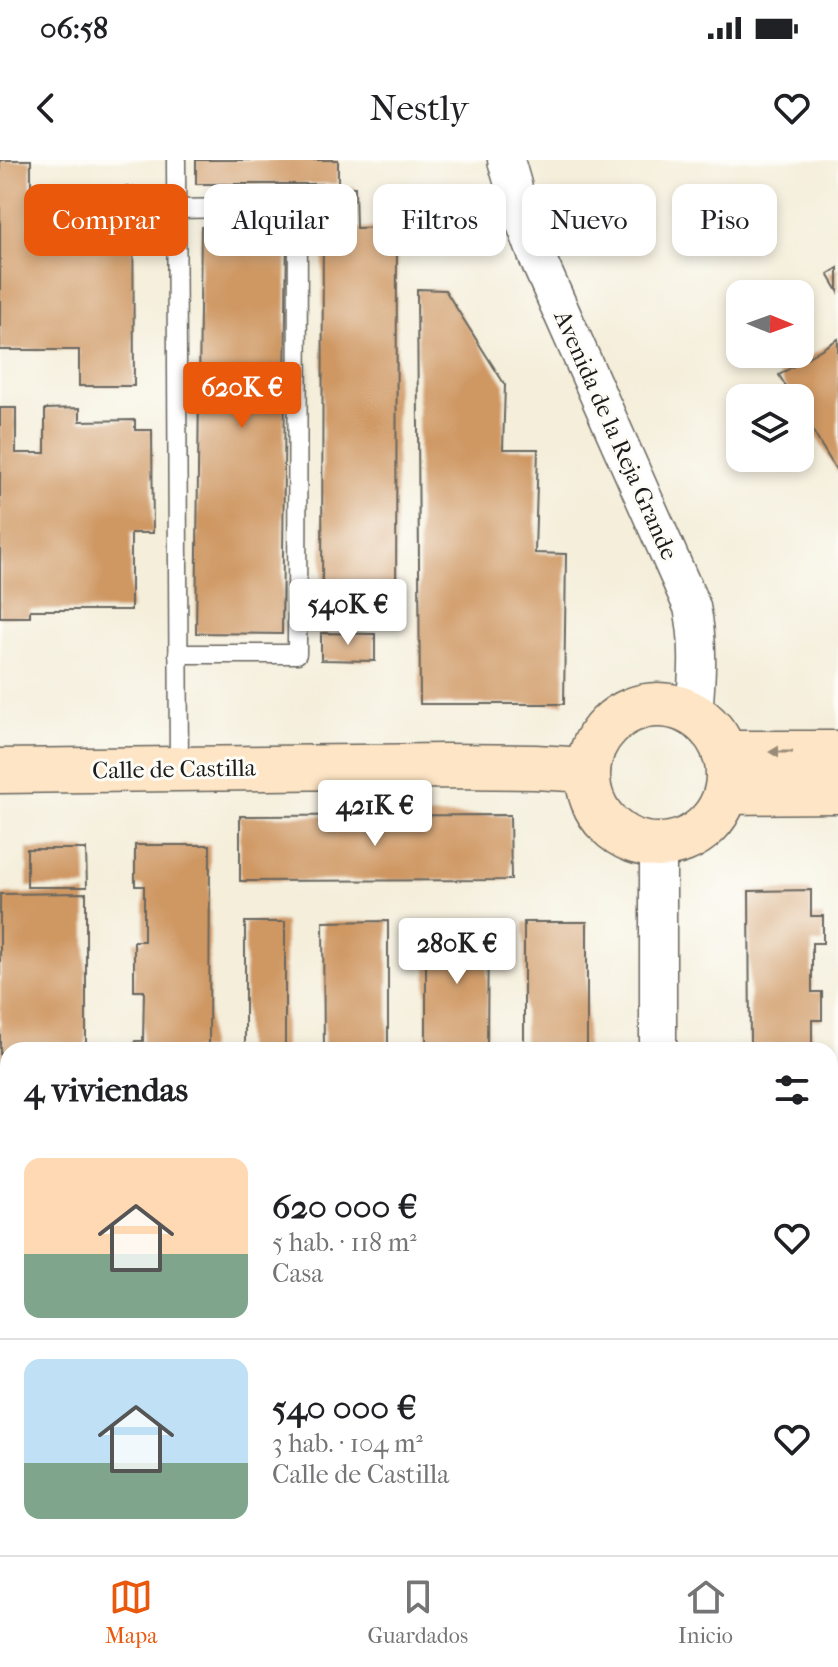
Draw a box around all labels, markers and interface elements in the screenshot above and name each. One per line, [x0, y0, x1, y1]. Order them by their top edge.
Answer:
text: 06:58 [40, 11, 108, 46]
icon: back [24, 86, 68, 130]
icon: heart [770, 86, 814, 130]
text: Nestly [370, 87, 469, 129]
chip: Comprar [24, 184, 188, 256]
chip: Alquilar [204, 184, 357, 256]
chip: Filtros [373, 184, 506, 256]
chip: Nuevo [522, 184, 656, 256]
chip: Piso [672, 184, 777, 256]
north arrow [726, 280, 814, 368]
map controls [726, 280, 814, 472]
street label: Avenida de la Reja Grande [548, 305, 684, 564]
pin: 620K € [177, 362, 307, 430]
text: 620K € [201, 372, 283, 403]
button: layers [726, 384, 814, 472]
pin: 540K € [283, 579, 413, 647]
text: 540K € [308, 589, 388, 620]
one-way arrow [768, 746, 793, 758]
street label: Calle de Castilla [92, 754, 257, 784]
pin: 421K € [310, 780, 440, 848]
text: 421K € [336, 790, 414, 821]
pin: 280K € [392, 918, 522, 986]
text: 280K € [417, 928, 497, 959]
icon: filters [770, 1068, 814, 1112]
text: 4 viviendas [24, 1070, 188, 1110]
text: 620 000 € [272, 1187, 418, 1227]
icon: home [88, 1190, 184, 1286]
icon: heart [770, 1216, 814, 1260]
text: 5 hab. · 118 m² [272, 1227, 417, 1258]
text: Casa [272, 1258, 323, 1289]
text: 540 000 € [272, 1388, 417, 1428]
icon: home [88, 1391, 184, 1487]
icon: heart [770, 1417, 814, 1461]
text: 3 hab. · 104 m² [272, 1428, 423, 1459]
text: Calle de Castilla [272, 1459, 449, 1490]
tab: Mapa [105, 1575, 157, 1649]
tab: Guardados [367, 1575, 468, 1649]
tab: Inicio [678, 1575, 733, 1649]

